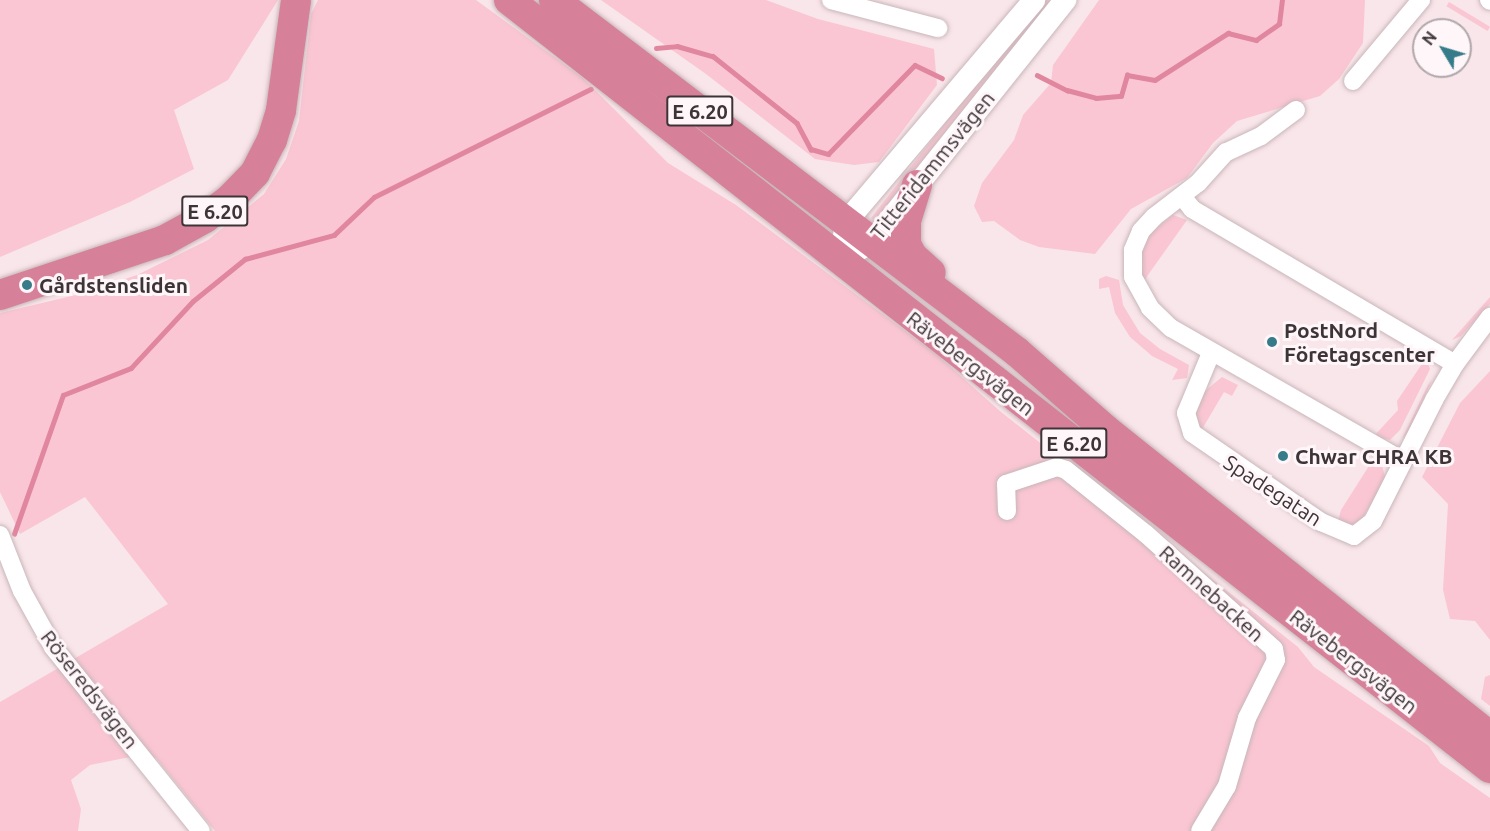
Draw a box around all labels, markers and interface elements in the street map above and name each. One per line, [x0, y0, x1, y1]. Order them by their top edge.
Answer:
north arrow [1412, 18, 1472, 78]
text: N [1419, 28, 1440, 48]
street label: Titteridammsvägen [864, 86, 1000, 244]
road number: E 6.20 [666, 94, 734, 128]
road number: E 6.20 [180, 194, 250, 228]
place label: Gårdstensliden [39, 272, 188, 298]
marker: Gårdstensliden [20, 278, 34, 292]
street label: Rävebergsvägen [902, 305, 1040, 421]
place label: PostNord Företagscenter [1284, 317, 1435, 367]
marker: PostNord Företagscenter [1265, 335, 1279, 349]
road number: E 6.20 [1040, 426, 1108, 460]
place label: Chwar CHRA KB [1295, 443, 1452, 469]
street label: Spadegatan [1219, 449, 1327, 531]
marker: Chwar CHRA KB [1276, 449, 1290, 463]
street label: Ramnebacken [1154, 539, 1270, 647]
street label: Rävebergsvägen [1285, 603, 1423, 719]
street label: Röseredsvägen [36, 625, 144, 753]

